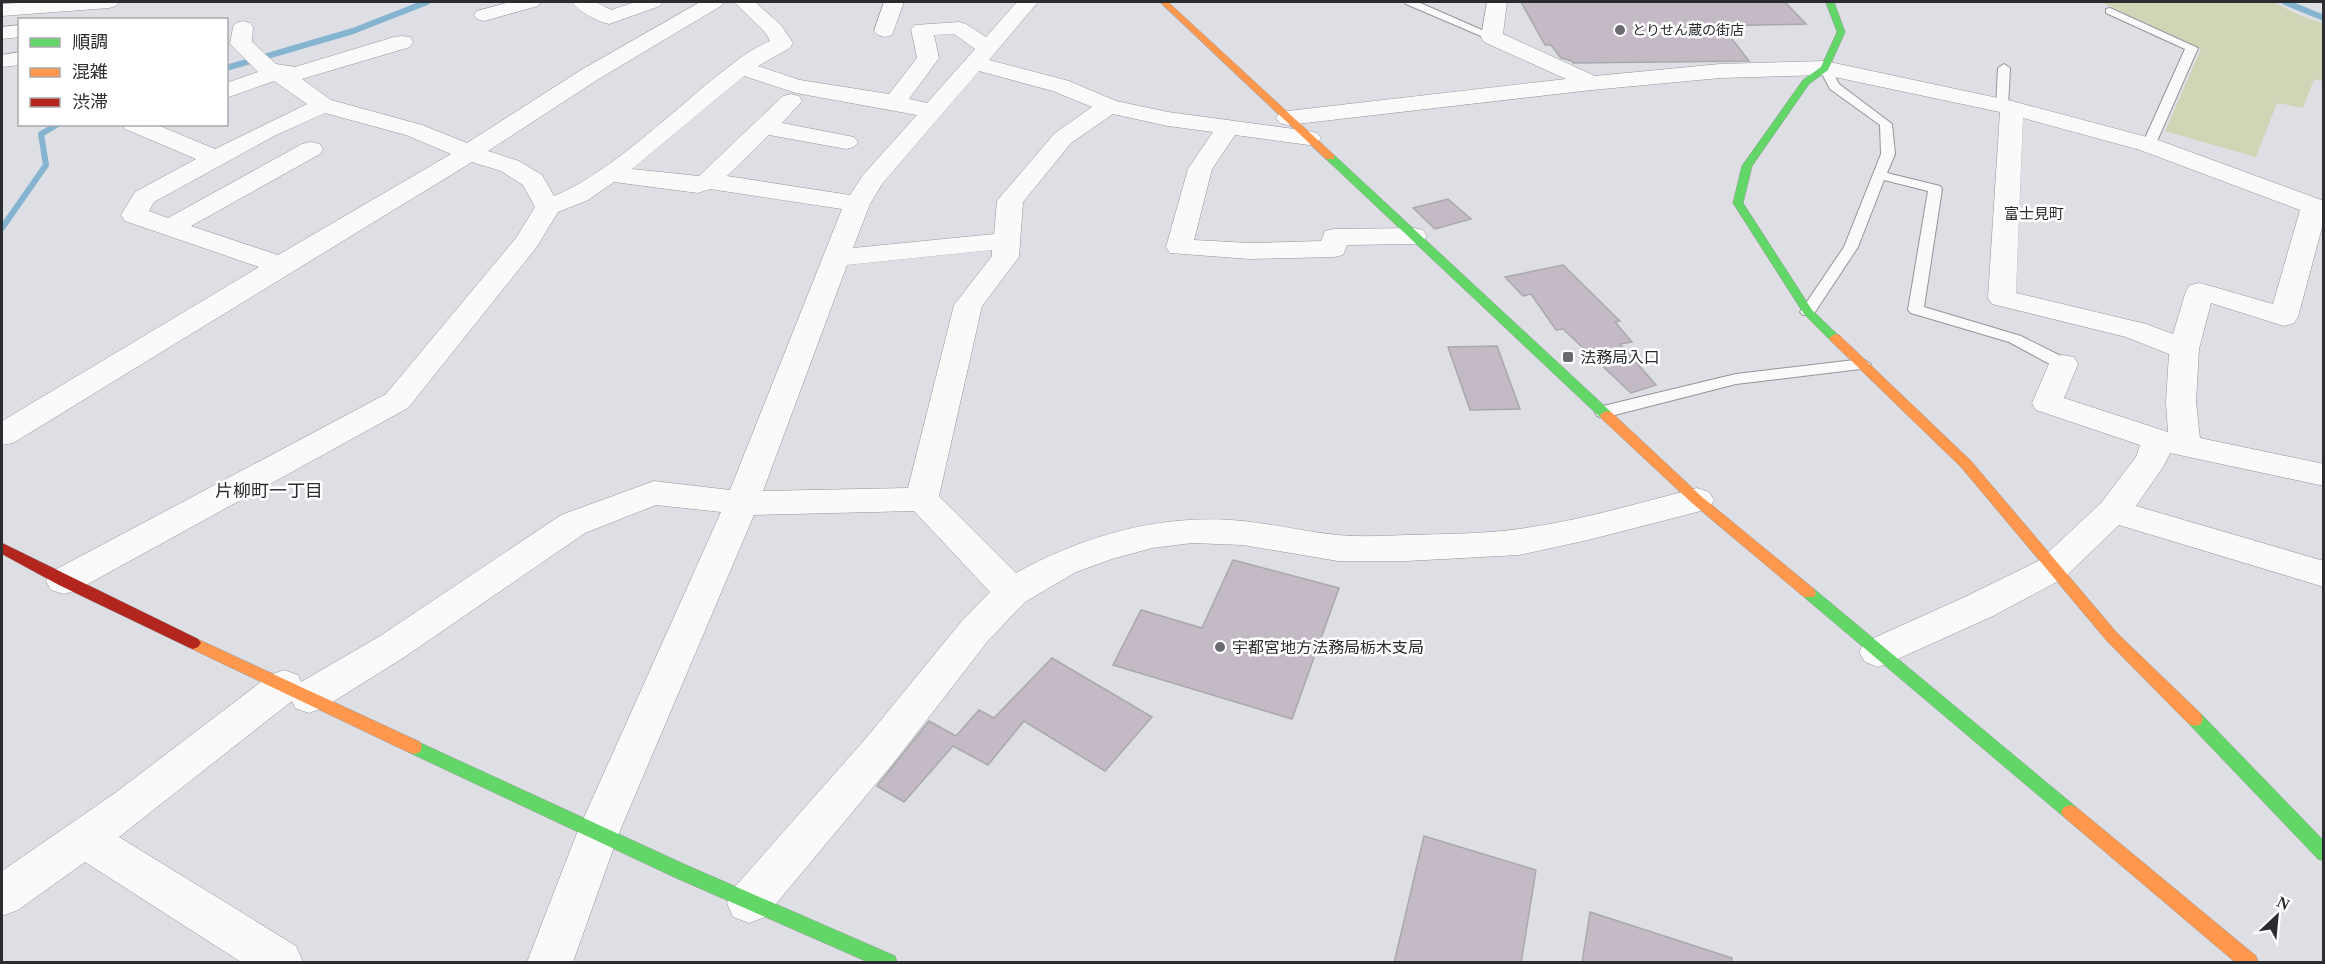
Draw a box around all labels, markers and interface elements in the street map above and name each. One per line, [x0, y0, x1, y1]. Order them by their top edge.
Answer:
legend [18, 18, 228, 126]
marker: とりせん蔵の街店 [1613, 23, 1627, 37]
place label: とりせん蔵の街店 [1632, 23, 1744, 38]
text: 順調 [72, 32, 108, 52]
text: 混雑 [72, 62, 108, 82]
text: 渋滞 [72, 92, 108, 112]
district label: 富士見町 [2004, 206, 2064, 222]
place label: 法務局入口 [1580, 349, 1660, 366]
marker: 法務局入口 [1561, 350, 1575, 364]
district label: 片柳町一丁目 [215, 481, 323, 501]
place label: 宇都宮地方法務局栃木支局 [1232, 639, 1424, 656]
marker: 宇都宮地方法務局栃木支局 [1213, 640, 1227, 654]
north arrow [2247, 886, 2307, 946]
text: N [2274, 893, 2293, 913]

